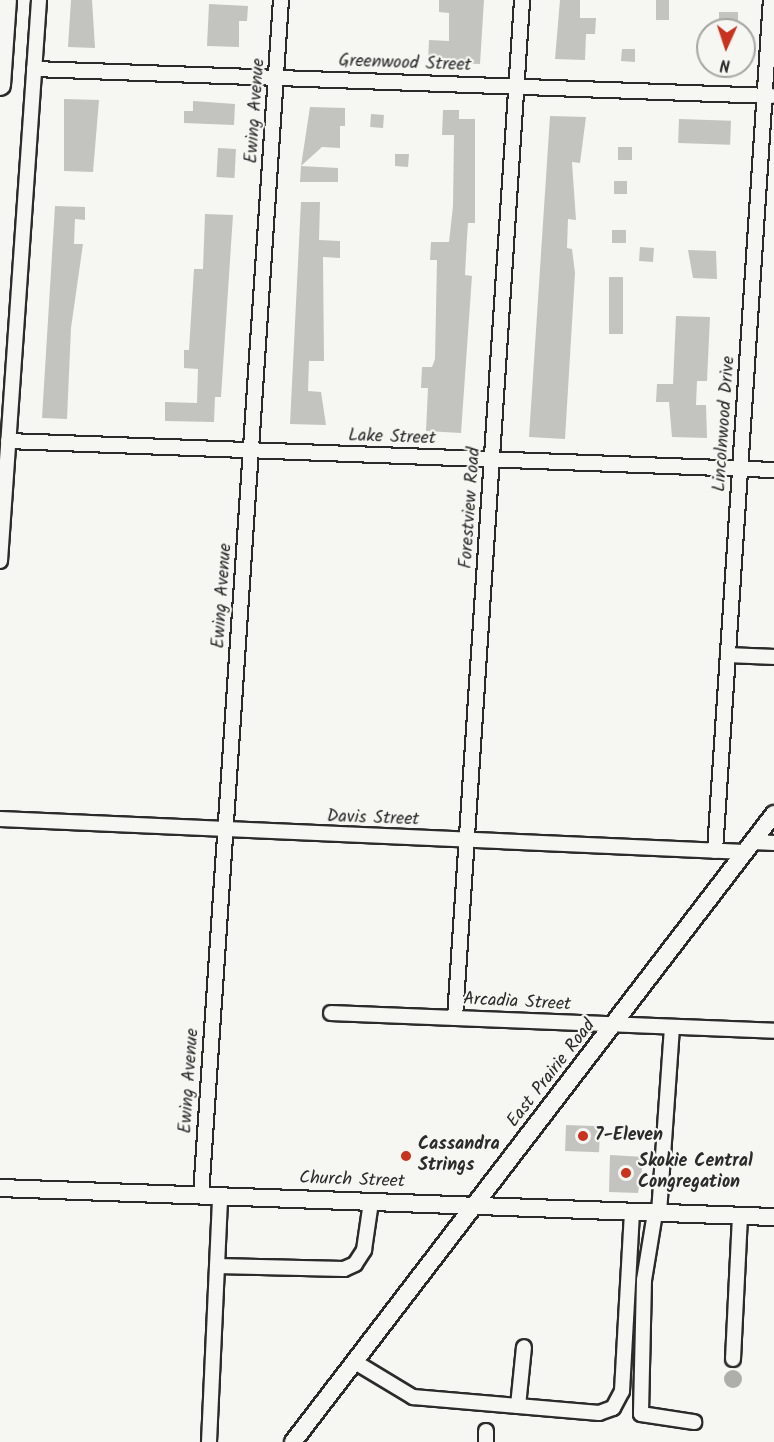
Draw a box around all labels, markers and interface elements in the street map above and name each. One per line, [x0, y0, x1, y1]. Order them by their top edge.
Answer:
north arrow [696, 18, 756, 78]
street label: Greenwood Street [338, 51, 472, 77]
text: N [719, 52, 731, 77]
street label: Ewing Avenue [242, 58, 270, 164]
street label: Lincolnwood Drive [709, 355, 741, 493]
street label: Lake Street [348, 426, 436, 450]
street label: Forestview Road [456, 447, 486, 569]
street label: Ewing Avenue [209, 543, 237, 649]
street label: Davis Street [326, 807, 420, 831]
street label: Arcadia Street [463, 989, 571, 1017]
street label: East Prairie Road [503, 1016, 601, 1132]
street label: Ewing Avenue [176, 1028, 204, 1134]
place label: 7-Eleven [595, 1125, 663, 1147]
marker: 7-Eleven [576, 1129, 590, 1143]
place label: Cassandra Strings [418, 1135, 500, 1178]
marker: Cassandra Strings [399, 1149, 413, 1163]
place label: Skokie Central Congregation [638, 1152, 753, 1194]
marker: Skokie Central Congregation [619, 1166, 633, 1180]
street label: Church Street [299, 1168, 405, 1194]

